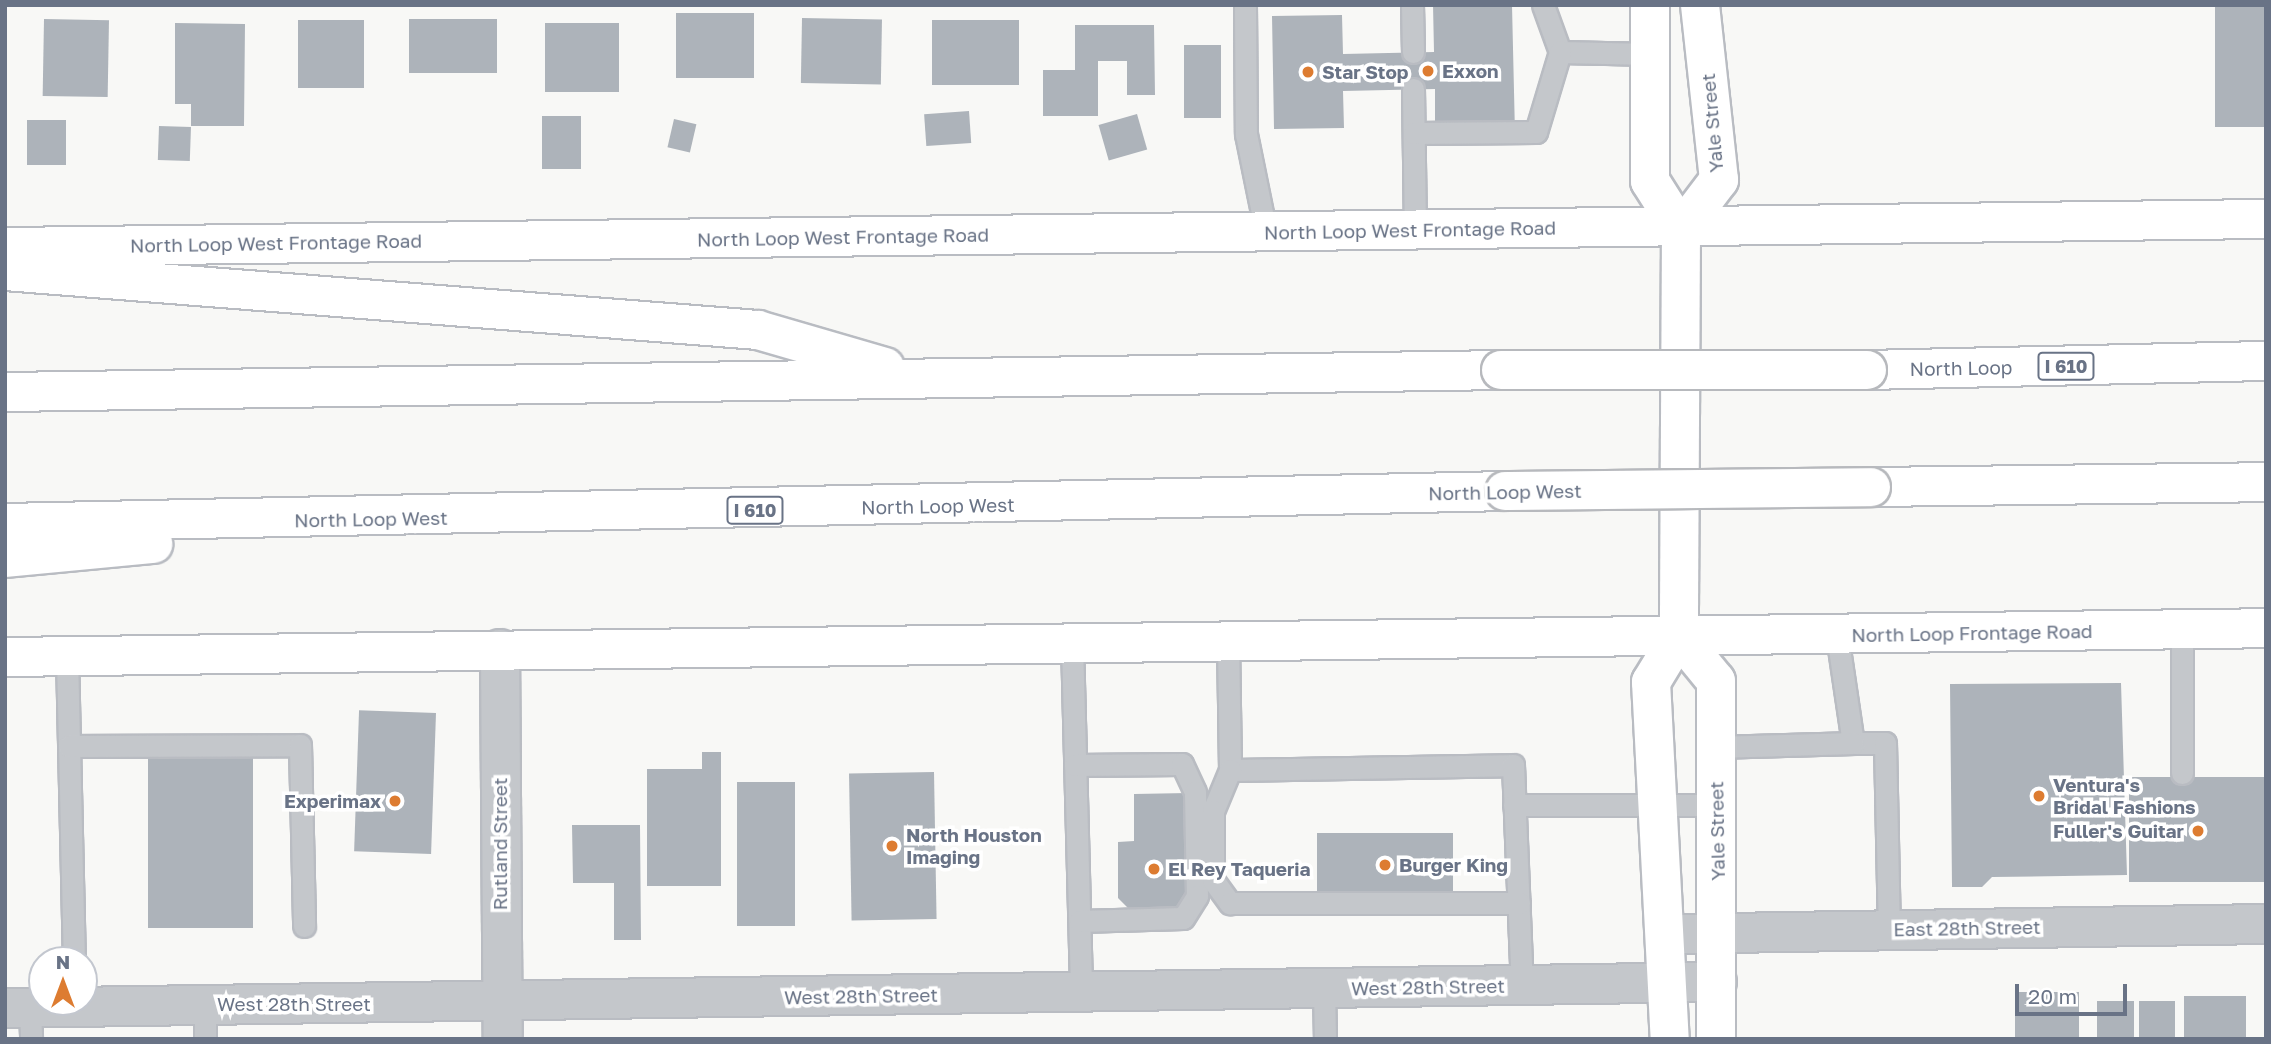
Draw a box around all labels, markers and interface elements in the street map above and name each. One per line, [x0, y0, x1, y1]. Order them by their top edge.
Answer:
place label: Exxon [1442, 60, 1499, 82]
place label: Star Stop [1322, 61, 1409, 83]
marker: Exxon [1420, 63, 1436, 79]
marker: Star Stop [1300, 64, 1316, 80]
street label: Yale Street [1696, 73, 1728, 173]
street label: North Loop West Frontage Road [1264, 216, 1556, 244]
street label: North Loop West Frontage Road [697, 223, 989, 251]
street label: North Loop West Frontage Road [130, 229, 422, 257]
road number: I 610 [2036, 352, 2096, 380]
street label: North Loop [1909, 356, 2013, 380]
street label: North Loop West [1428, 479, 1582, 505]
street label: North Loop West [861, 493, 1015, 519]
road number: I 610 [725, 496, 785, 524]
street label: North Loop West [294, 506, 448, 532]
street label: North Loop Frontage Road [1851, 619, 2093, 647]
place label: Ventura's Bridal Fashions [2053, 774, 2196, 818]
street label: Rutland Street [489, 778, 511, 910]
street label: Yale Street [1705, 781, 1729, 881]
marker: Ventura's Bridal Fashions [2031, 788, 2047, 804]
place label: Experimax [284, 790, 381, 812]
marker: Experimax [387, 793, 403, 809]
place label: Fuller's Guitar [2053, 820, 2184, 842]
marker: Fuller's Guitar [2190, 823, 2206, 839]
place label: North Houston Imaging [906, 824, 1042, 868]
marker: North Houston Imaging [884, 838, 900, 854]
place label: Burger King [1399, 854, 1508, 876]
marker: Burger King [1377, 857, 1393, 873]
place label: El Rey Taqueria [1168, 858, 1311, 880]
marker: El Rey Taqueria [1146, 861, 1162, 877]
street label: East 28th Street [1893, 915, 2041, 941]
north arrow [28, 946, 98, 1016]
text: N [56, 950, 70, 973]
scale bar [2019, 970, 2131, 1014]
street label: West 28th Street [1351, 974, 1505, 1000]
street label: West 28th Street [784, 983, 938, 1009]
text: 20 m [2028, 983, 2077, 1009]
street label: West 28th Street [217, 993, 371, 1015]

